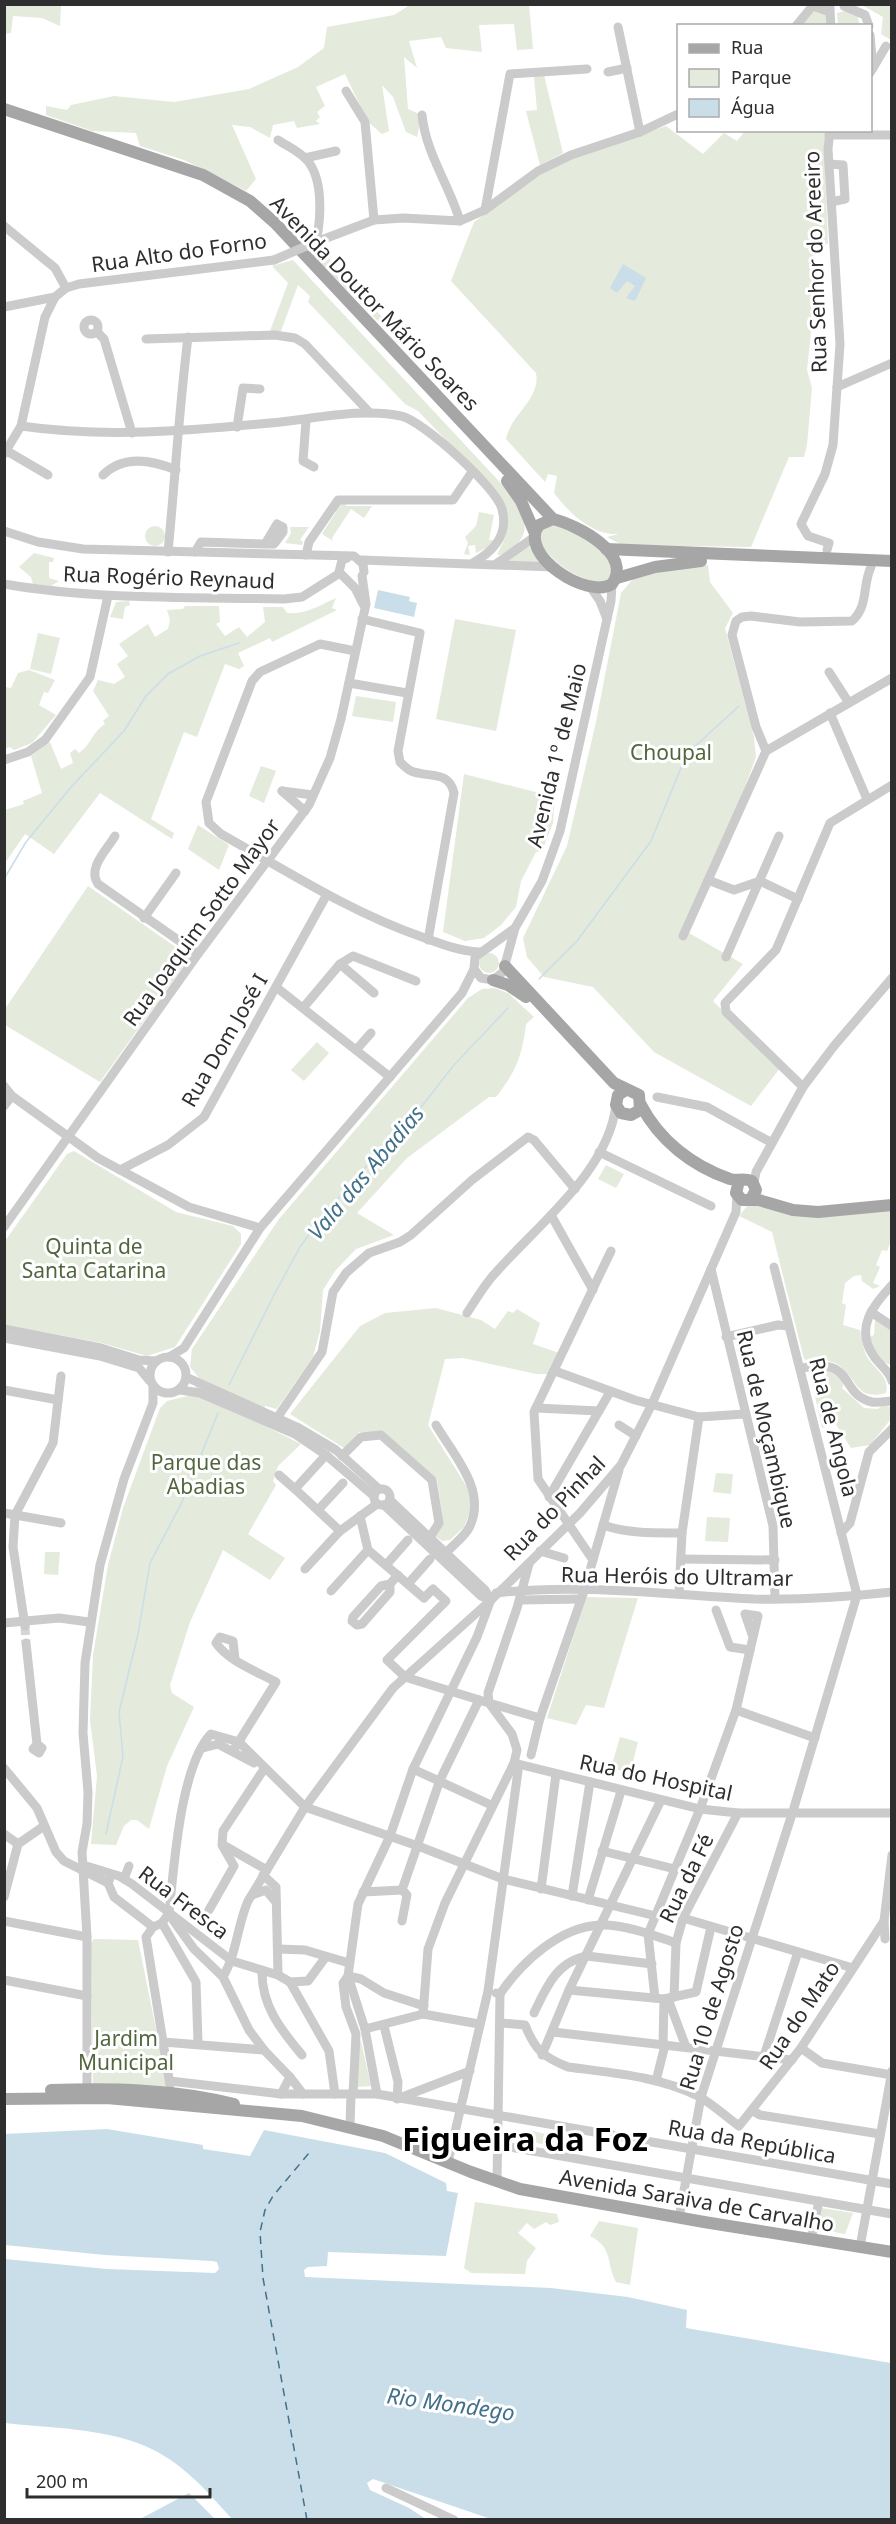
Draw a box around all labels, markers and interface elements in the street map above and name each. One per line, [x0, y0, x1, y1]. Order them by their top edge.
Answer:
legend [677, 24, 872, 132]
text: Rua [731, 35, 763, 59]
text: Parque [731, 65, 791, 89]
text: Água [731, 95, 775, 119]
street label: Rua Senhor do Areeiro [797, 150, 833, 374]
street label: Avenida Doutor Mário Soares [264, 189, 486, 417]
street label: Rua Alto do Forno [89, 226, 269, 278]
street label: Rua Rogério Reynaud [63, 559, 275, 595]
street label: Avenida 1º de Maio [520, 660, 592, 850]
park label: Choupal [630, 738, 712, 766]
street label: Rua Joaquim Sotto Mayor [116, 812, 286, 1032]
street label: Rua Dom José I [175, 968, 273, 1112]
water label: Vala das Abadias [300, 1098, 430, 1245]
park label: Quinta de Santa Catarina [22, 1232, 166, 1284]
street label: Rua de Moçambique [731, 1327, 803, 1531]
street label: Rua de Angola [803, 1354, 865, 1500]
park label: Parque das Abadias [151, 1448, 261, 1500]
street label: Rua do Pinhal [497, 1449, 611, 1567]
street label: Rua Heróis do Ultramar [561, 1560, 794, 1592]
street label: Rua do Hospital [577, 1747, 735, 1807]
street label: Rua da Fé [652, 1829, 720, 1927]
street label: Rua Fresca [133, 1859, 235, 1945]
street label: Rua 10 de Agosto [672, 1920, 750, 2094]
street label: Rua do Mato [752, 1955, 846, 2075]
park label: Jardim Municipal [78, 2024, 174, 2076]
street label: Rua da República [666, 2112, 838, 2170]
district label: Figueira da Foz [402, 2116, 648, 2161]
street label: Avenida Saraiva de Carvalho [557, 2162, 837, 2238]
water label: Rio Mondego [385, 2379, 517, 2427]
scale bar [27, 2461, 210, 2499]
text: 200 m [36, 2469, 88, 2493]

